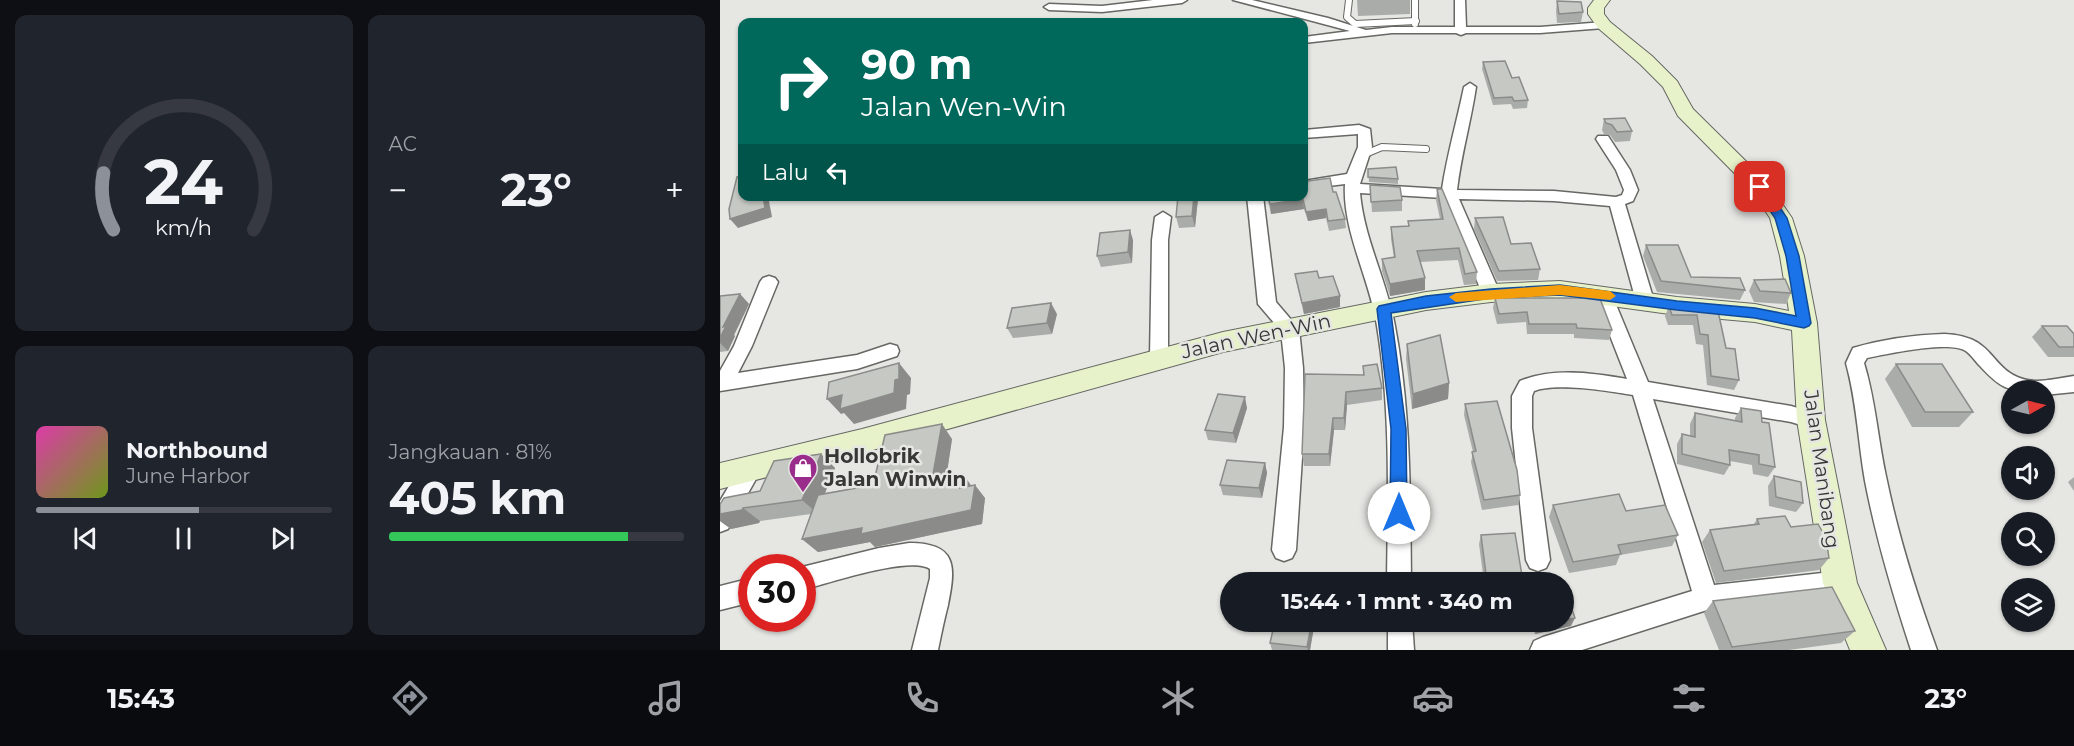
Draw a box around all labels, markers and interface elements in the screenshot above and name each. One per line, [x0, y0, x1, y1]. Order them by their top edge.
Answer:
text: 90 m [861, 38, 972, 90]
icon: right [762, 42, 840, 120]
text: Jalan Wen-Win [861, 90, 1067, 123]
text: AC [389, 132, 417, 156]
text: 24 [144, 144, 223, 220]
icon: left [821, 156, 854, 189]
text: Lalu [762, 159, 809, 186]
pin [1734, 161, 1785, 212]
text: 23° [501, 162, 572, 217]
text: − [389, 170, 407, 210]
text: + [665, 170, 684, 210]
icon: arrive [1743, 170, 1776, 203]
text: km/h [155, 214, 212, 240]
street label: Jalan Wen-Win [1178, 308, 1333, 364]
north arrow [2001, 380, 2055, 434]
map controls [2001, 380, 2055, 632]
street label: Jalan Manibang [1799, 387, 1845, 550]
text: Northbound [126, 437, 268, 464]
text: Jangkauan · 81% [389, 440, 552, 464]
place label: Hollobrik Jalan Winwin [823, 444, 966, 491]
button: sound [2001, 446, 2055, 500]
shop icon: Hollobrik Jalan Winwin [787, 452, 819, 494]
text: June Harbor [126, 464, 250, 488]
text: 405 km [389, 470, 566, 525]
position arrow [1367, 481, 1431, 545]
button: search [2001, 512, 2055, 566]
icon: previous [69, 522, 102, 555]
icon: pause [167, 522, 200, 555]
icon: next [266, 522, 299, 555]
speed limit sign: 30 [738, 554, 816, 632]
button: layers [2001, 578, 2055, 632]
text: 15:44 · 1 mnt · 340 m [1281, 588, 1513, 615]
icon: directions [389, 677, 431, 719]
icon: music [645, 677, 687, 719]
icon: phone [901, 677, 943, 719]
icon: climate [1157, 677, 1199, 719]
icon: car [1412, 677, 1454, 719]
icon: filters [1668, 677, 1710, 719]
text: 15:43 [107, 682, 175, 715]
text: 23° [1924, 682, 1967, 715]

